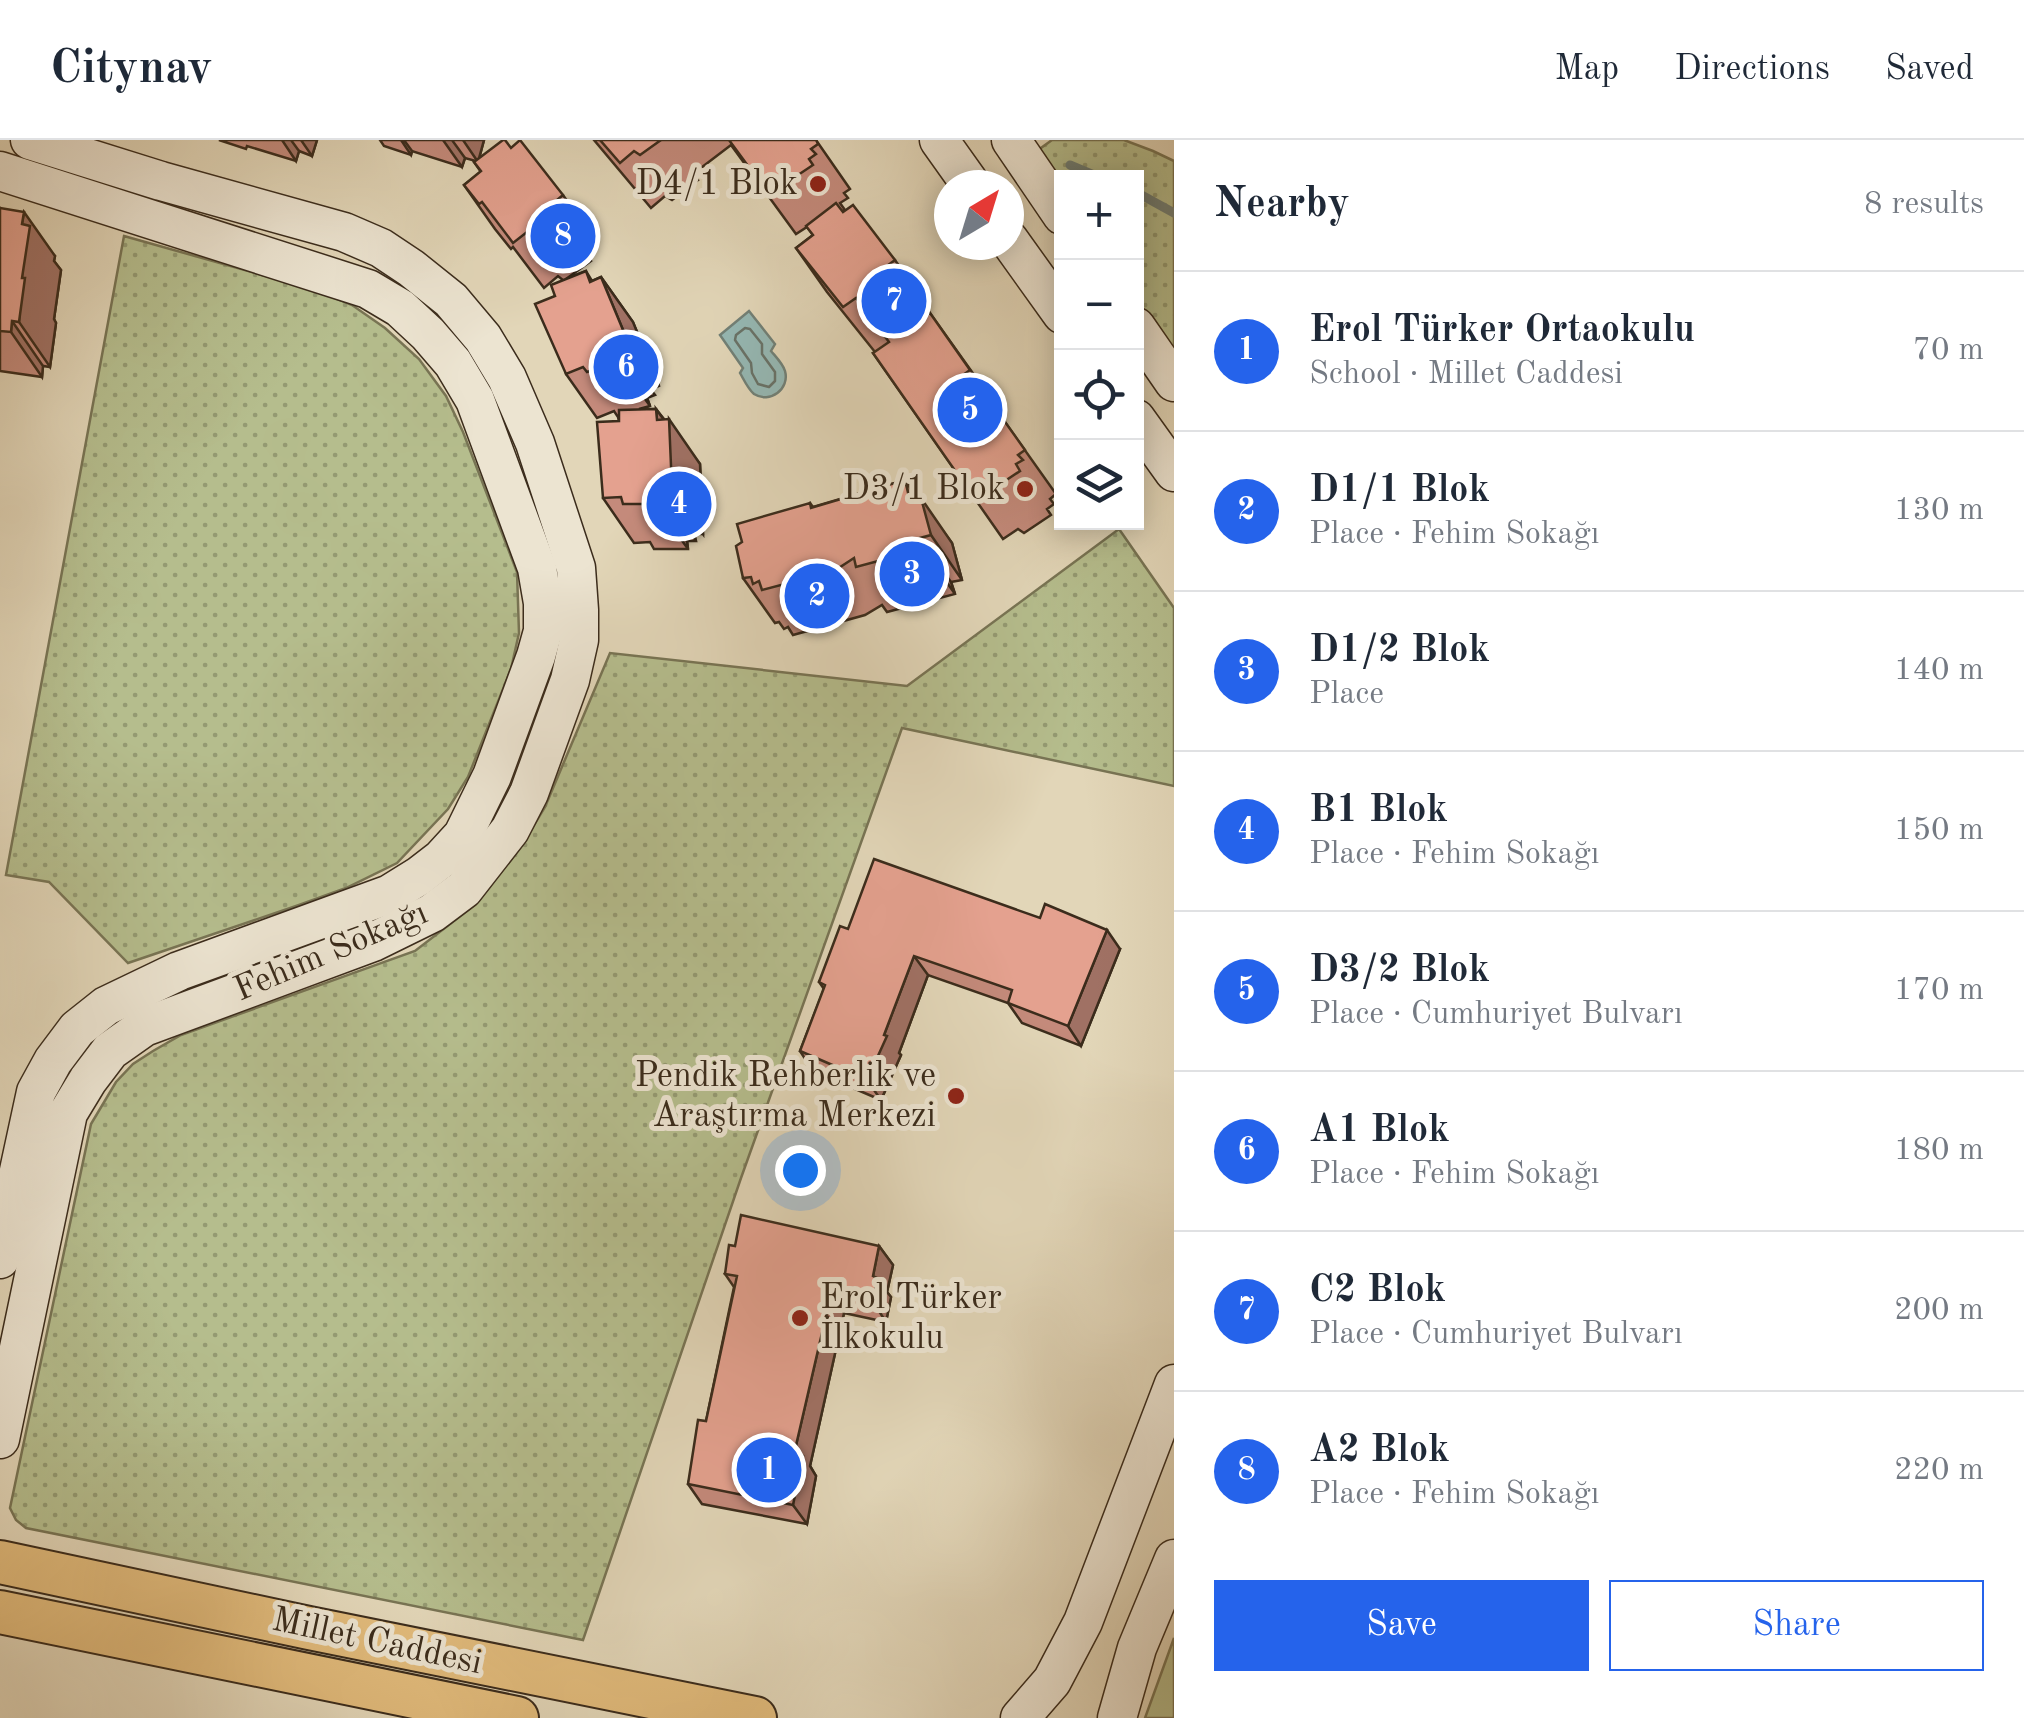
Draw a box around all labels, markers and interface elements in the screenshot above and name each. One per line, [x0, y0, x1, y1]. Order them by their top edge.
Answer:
text: Citynav [50, 45, 213, 93]
text: Map [1554, 52, 1619, 87]
text: Directions [1674, 52, 1830, 87]
text: Saved [1885, 52, 1974, 87]
place label: D4/1 Blok [635, 167, 798, 202]
north arrow [934, 170, 1024, 260]
map controls [1054, 170, 1144, 530]
button: + [1054, 170, 1144, 260]
marker: D4/1 Blok [807, 173, 829, 195]
text: Nearby [1214, 184, 1350, 226]
text: 8 results [1864, 189, 1984, 221]
pin: 8 [530, 198, 596, 274]
button: − [1054, 260, 1144, 350]
pin: 7 [862, 264, 926, 338]
text: Erol Türker Ortaokulu [1309, 312, 1695, 350]
pin: 6 [594, 330, 658, 404]
text: 1 [1237, 335, 1256, 367]
text: 70 m [1913, 335, 1984, 367]
button: locate [1054, 350, 1144, 440]
text: School · Millet Caddesi [1309, 359, 1623, 391]
pin: 5 [938, 372, 1002, 448]
button: layers [1054, 440, 1144, 530]
pin: 4 [646, 466, 712, 542]
place label: D3/1 Blok [842, 472, 1005, 507]
text: D1/1 Blok [1309, 472, 1490, 510]
marker: D3/1 Blok [1014, 478, 1036, 500]
text: 2 [1237, 495, 1256, 527]
text: 130 m [1894, 495, 1984, 527]
text: Place · Fehim Sokağı [1309, 519, 1599, 551]
pin: 3 [880, 536, 944, 612]
pin: 2 [784, 558, 850, 634]
text: D1/2 Blok [1309, 632, 1490, 670]
text: 3 [1237, 655, 1256, 687]
text: 140 m [1894, 655, 1984, 687]
text: Place [1309, 679, 1384, 711]
text: B1 Blok [1309, 792, 1448, 830]
text: 4 [1237, 815, 1256, 847]
text: 150 m [1894, 815, 1984, 847]
text: Place · Fehim Sokağı [1309, 839, 1599, 871]
street label: Fehim Sokağı [229, 896, 433, 1008]
text: D3/2 Blok [1309, 952, 1490, 990]
text: 5 [1237, 975, 1256, 1007]
text: 170 m [1894, 975, 1984, 1007]
text: Place · Cumhuriyet Bulvarı [1309, 999, 1683, 1031]
place label: Pendik Rehberlik ve Araştırma Merkezi [635, 1059, 936, 1134]
marker: Pendik Rehberlik ve Araştırma Merkezi [945, 1085, 967, 1107]
text: A1 Blok [1309, 1112, 1449, 1150]
text: 6 [1237, 1135, 1256, 1167]
text: 180 m [1894, 1135, 1984, 1167]
your location [775, 1145, 826, 1196]
text: Place · Fehim Sokağı [1309, 1159, 1599, 1191]
text: C2 Blok [1309, 1272, 1446, 1310]
place label: Erol Türker İlkokulu [820, 1281, 1002, 1356]
text: 7 [1237, 1295, 1256, 1327]
text: 200 m [1894, 1295, 1984, 1327]
marker: Erol Türker İlkokulu [789, 1307, 811, 1329]
text: Place · Cumhuriyet Bulvarı [1309, 1319, 1683, 1351]
pin: 1 [736, 1432, 802, 1508]
text: A2 Blok [1309, 1432, 1449, 1470]
text: 8 [1237, 1455, 1256, 1487]
text: 220 m [1894, 1455, 1984, 1487]
text: Place · Fehim Sokağı [1309, 1479, 1599, 1511]
button: Save [1214, 1580, 1589, 1671]
button: Share [1609, 1580, 1984, 1671]
street label: Millet Caddesi [269, 1603, 485, 1681]

